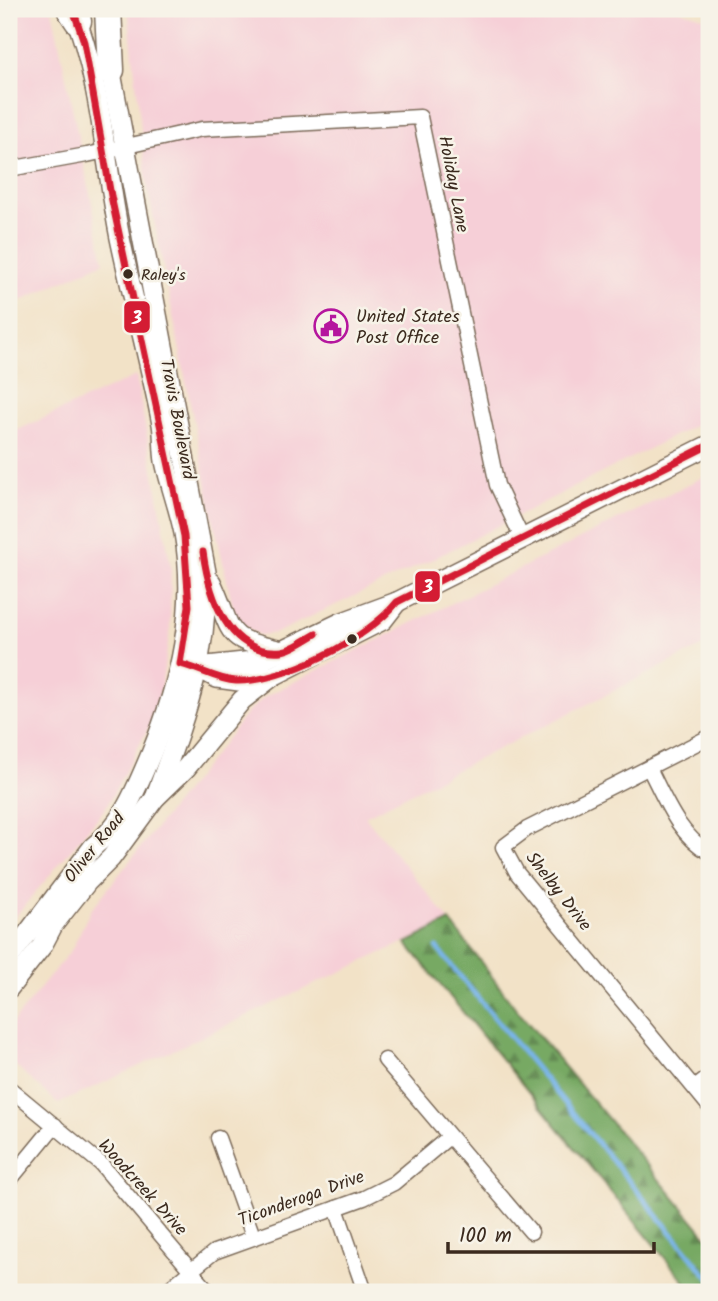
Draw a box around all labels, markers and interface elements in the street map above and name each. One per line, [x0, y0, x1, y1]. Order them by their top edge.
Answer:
street label: Holiday Lane [429, 133, 476, 235]
place label: Raley's [141, 263, 186, 288]
marker: Raley's [121, 267, 135, 281]
line badge: 3 [123, 300, 151, 334]
place label: United States Post Office [356, 303, 460, 353]
text: 3 [131, 304, 142, 334]
public building icon: United States Post Office [312, 307, 350, 345]
street label: Travis Boulevard [151, 356, 203, 483]
line badge: 3 [414, 570, 441, 603]
text: 3 [422, 573, 433, 603]
unlabelled marker [345, 632, 359, 646]
street label: Oliver Road [57, 805, 134, 890]
street label: Shelby Drive [517, 846, 598, 938]
street label: Woodcreek Drive [90, 1133, 194, 1243]
street label: Ticonderoga Drive [234, 1163, 369, 1236]
scale bar [448, 1210, 655, 1254]
text: 100 m [459, 1220, 512, 1253]

